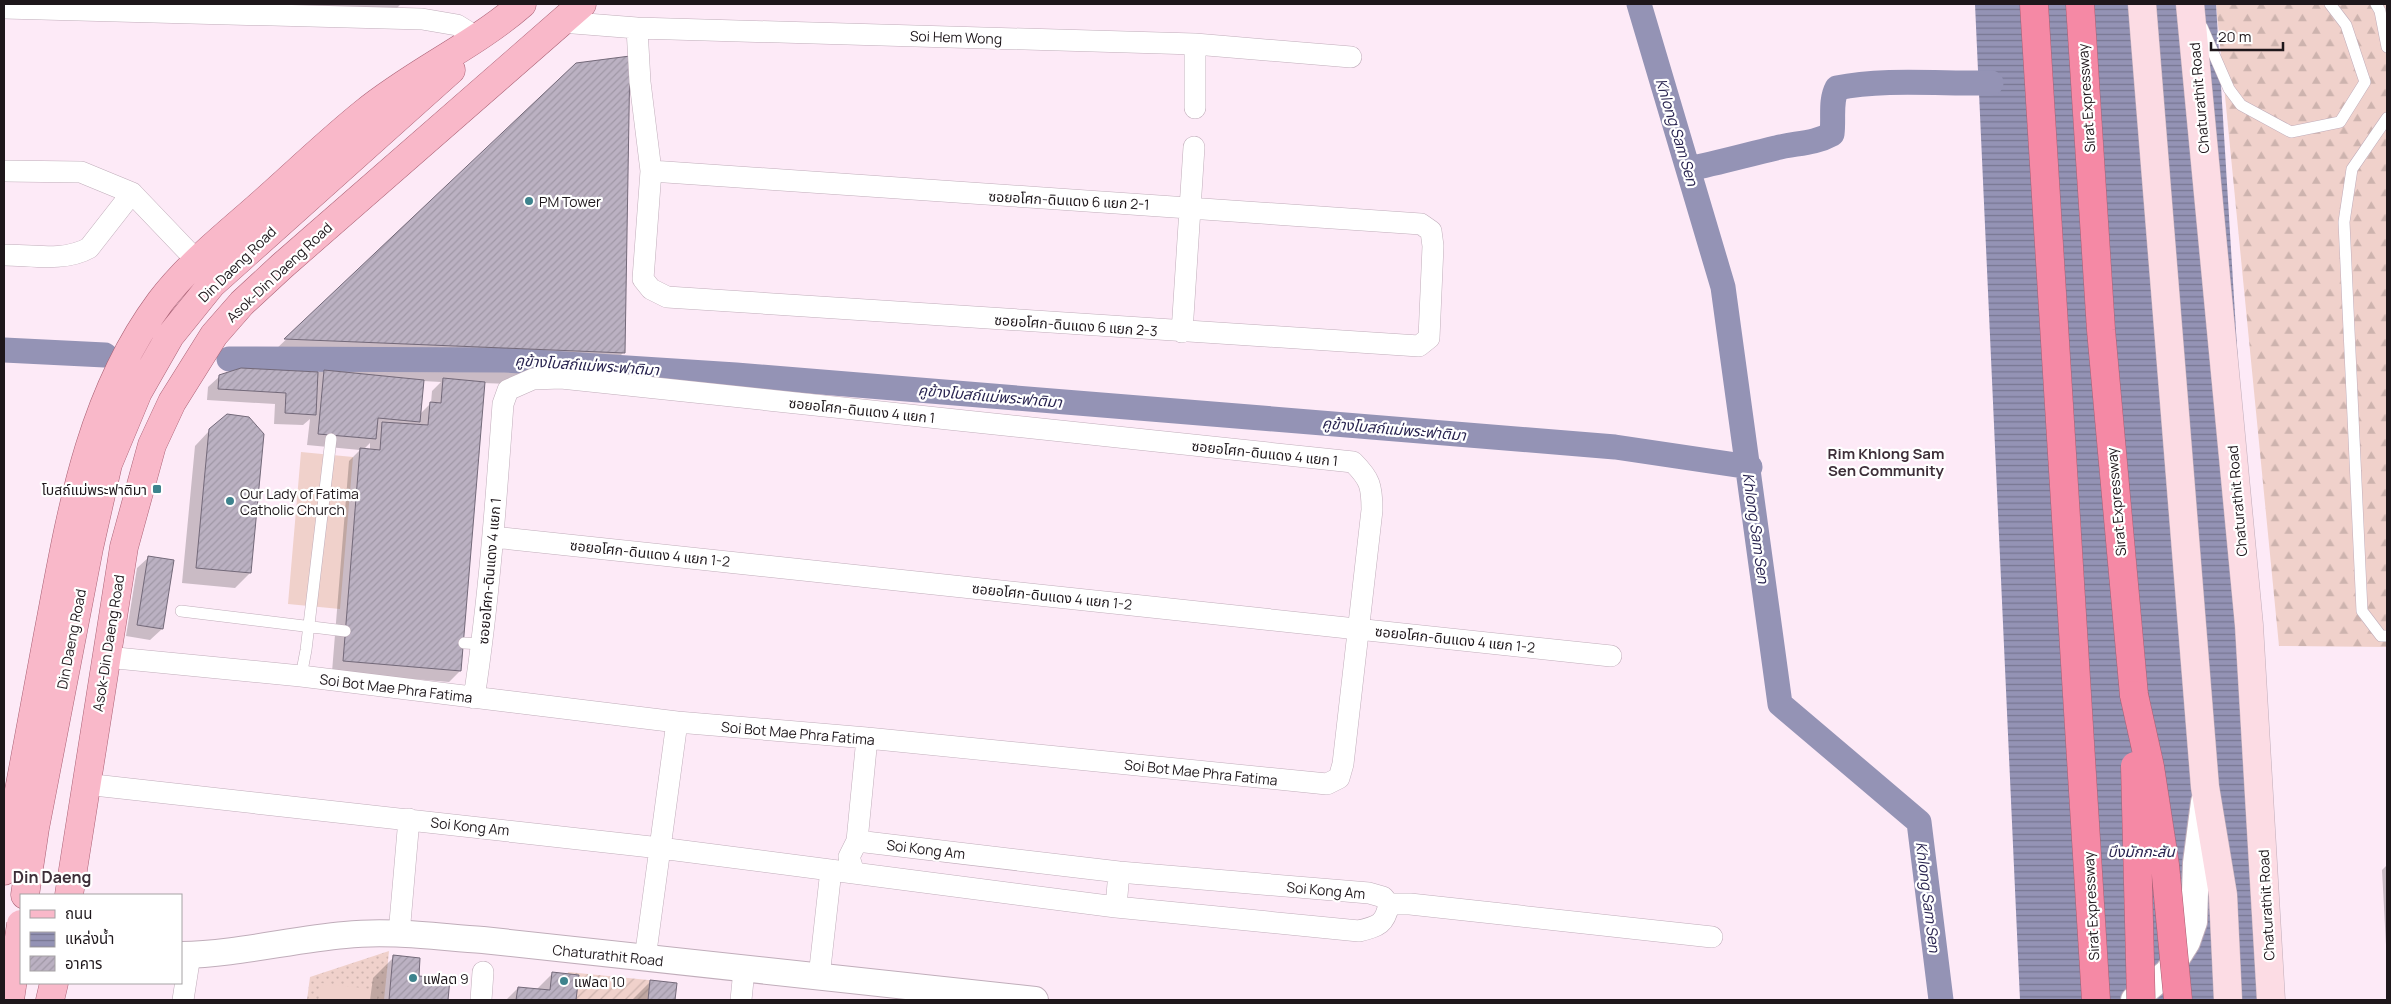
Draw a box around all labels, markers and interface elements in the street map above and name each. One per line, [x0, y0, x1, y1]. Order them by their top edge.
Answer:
scale bar [2211, 20, 2284, 52]
street label: Soi Hem Wong [910, 26, 1002, 48]
text: 20 m [2218, 26, 2251, 47]
street label: Sirat Expressway [2073, 42, 2099, 153]
street label: Chaturathit Road [2185, 42, 2213, 154]
water label: Khlong Sam Sen [1651, 76, 1704, 189]
street label: ซอยอโศก-ดินแดง 6 แยก 2-1 [988, 186, 1150, 214]
place label: PM Tower [539, 192, 601, 211]
marker: PM Tower [523, 195, 535, 207]
street label: Asok-Din Daeng Road [222, 218, 336, 326]
street label: Din Daeng Road [194, 222, 280, 306]
street label: ซอยอโศก-ดินแดง 6 แยก 2-3 [994, 310, 1158, 340]
water label: คูข้างโบสถ์แม่พระฟาติมา [514, 349, 661, 381]
water label: คูข้างโบสถ์แม่พระฟาติมา [917, 379, 1064, 413]
street label: ซอยอโศก-ดินแดง 4 แยก 1 [788, 393, 936, 427]
water label: คูข้างโบสถ์แม่พระฟาติมา [1321, 412, 1468, 446]
street label: ซอยอโศก-ดินแดง 4 แยก 1 [1191, 436, 1339, 470]
district label: Rim Khlong Sam Sen Community [1828, 443, 1945, 481]
street label: Chaturathit Road [2223, 445, 2251, 557]
street label: Sirat Expressway [2102, 446, 2130, 557]
water label: Khlong Sam Sen [1738, 472, 1774, 585]
place label: โบสถ์แม่พระฟาติมา [42, 480, 147, 499]
marker: โบสถ์แม่พระฟาติมา [151, 483, 163, 495]
place label: Our Lady of Fatima Catholic Church [240, 484, 359, 519]
marker: Our Lady of Fatima Catholic Church [224, 495, 236, 507]
street label: ซอยอโศก-ดินแดง 4 แยก 1 [473, 497, 505, 645]
street label: ซอยอโศก-ดินแดง 4 แยก 1-2 [569, 535, 731, 571]
street label: Asok-Din Daeng Road [88, 573, 128, 713]
street label: ซอยอโศก-ดินแดง 4 แยก 1-2 [971, 578, 1133, 614]
street label: Din Daeng Road [52, 587, 90, 691]
street label: ซอยอโศก-ดินแดง 4 แยก 1-2 [1374, 621, 1536, 657]
street label: Soi Bot Mae Phra Fatima [318, 669, 474, 707]
street label: Soi Bot Mae Phra Fatima [720, 717, 876, 749]
street label: Soi Bot Mae Phra Fatima [1123, 755, 1279, 789]
street label: Soi Kong Am [430, 812, 510, 840]
street label: Soi Kong Am [886, 835, 967, 863]
water label: Khlong Sam Sen [1911, 841, 1945, 954]
water label: บึงมักกะสัน [2107, 841, 2175, 862]
street label: Chaturathit Road [2254, 849, 2278, 961]
street label: Sirat Expressway [2079, 850, 2103, 961]
district label: Din Daeng [13, 866, 91, 888]
street label: Soi Kong Am [1286, 877, 1366, 903]
legend [20, 894, 182, 984]
text: ถนน [65, 903, 92, 924]
text: แหล่งน้ำ [65, 928, 114, 949]
street label: Chaturathit Road [552, 940, 664, 970]
text: อาคาร [65, 953, 102, 974]
place label: แฟลต 9 [423, 969, 469, 988]
marker: แฟลต 9 [407, 972, 419, 984]
place label: แฟลต 10 [574, 972, 625, 991]
marker: แฟลต 10 [558, 975, 570, 987]

